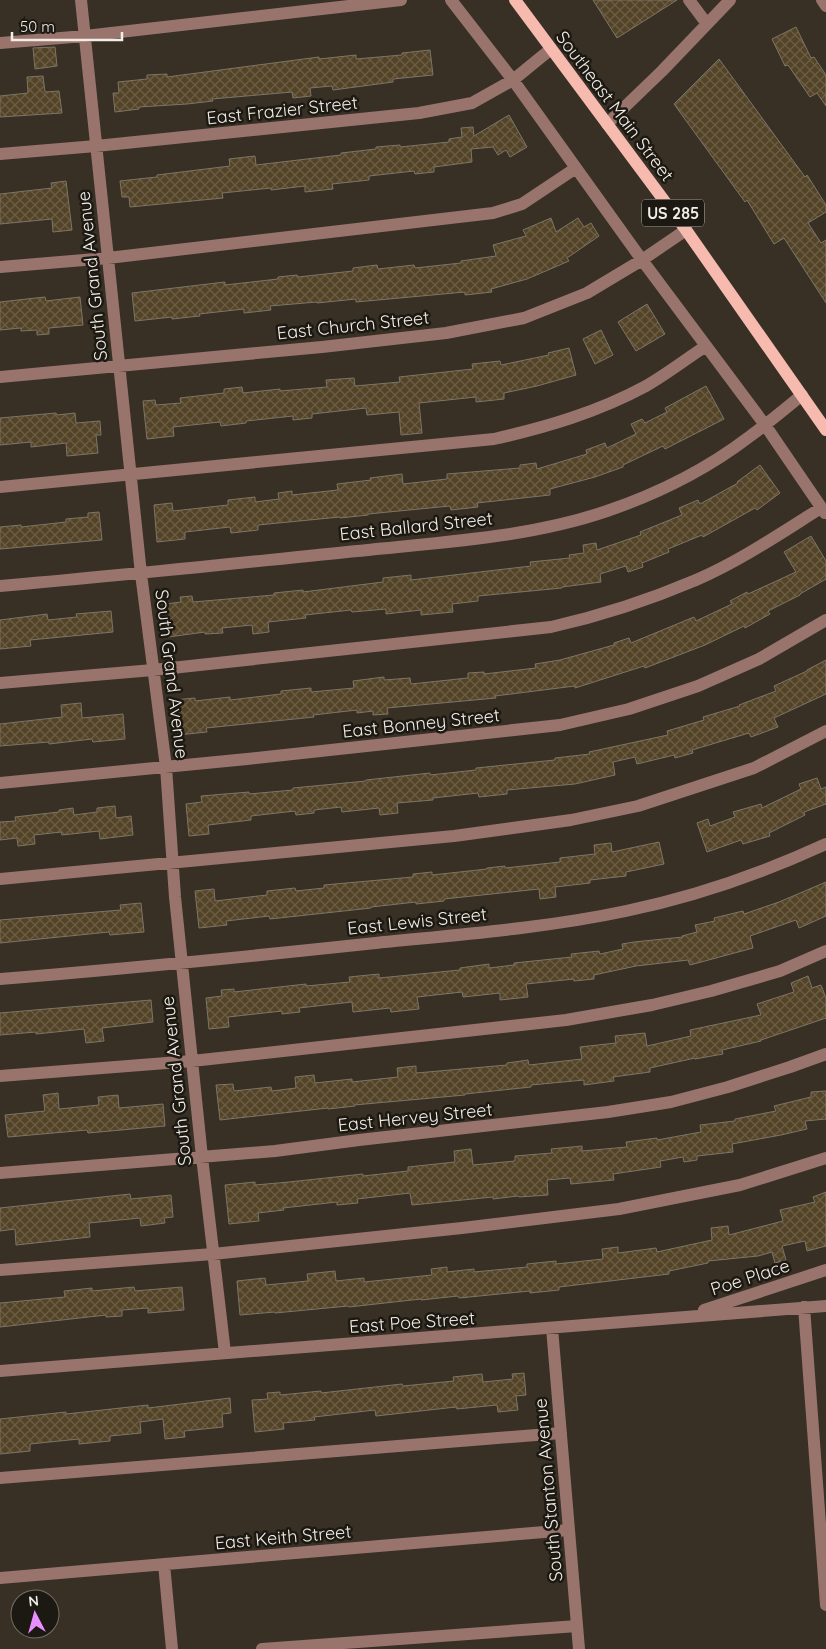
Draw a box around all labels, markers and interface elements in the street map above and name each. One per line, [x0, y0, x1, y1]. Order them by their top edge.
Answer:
scale bar [12, 10, 122, 42]
text: 50 m [20, 17, 55, 36]
street label: Southeast Main Street [551, 26, 679, 186]
street label: East Frazier Street [205, 91, 359, 129]
street label: South Grand Avenue [72, 190, 112, 362]
road number: US 285 [642, 200, 704, 227]
street label: East Church Street [276, 306, 430, 344]
street label: East Ballard Street [338, 507, 494, 545]
street label: South Grand Avenue [150, 588, 194, 760]
street label: East Bonney Street [341, 703, 501, 743]
street label: East Lewis Street [346, 902, 488, 940]
street label: South Grand Avenue [156, 995, 196, 1167]
street label: East Hervey Street [337, 1097, 493, 1137]
street label: Poe Place [708, 1253, 792, 1301]
street label: East Poe Street [348, 1306, 476, 1338]
street label: South Stanton Avenue [529, 1397, 567, 1583]
street label: East Keith Street [214, 1520, 352, 1554]
north arrow [10, 1589, 60, 1639]
text: N [28, 1592, 40, 1611]

